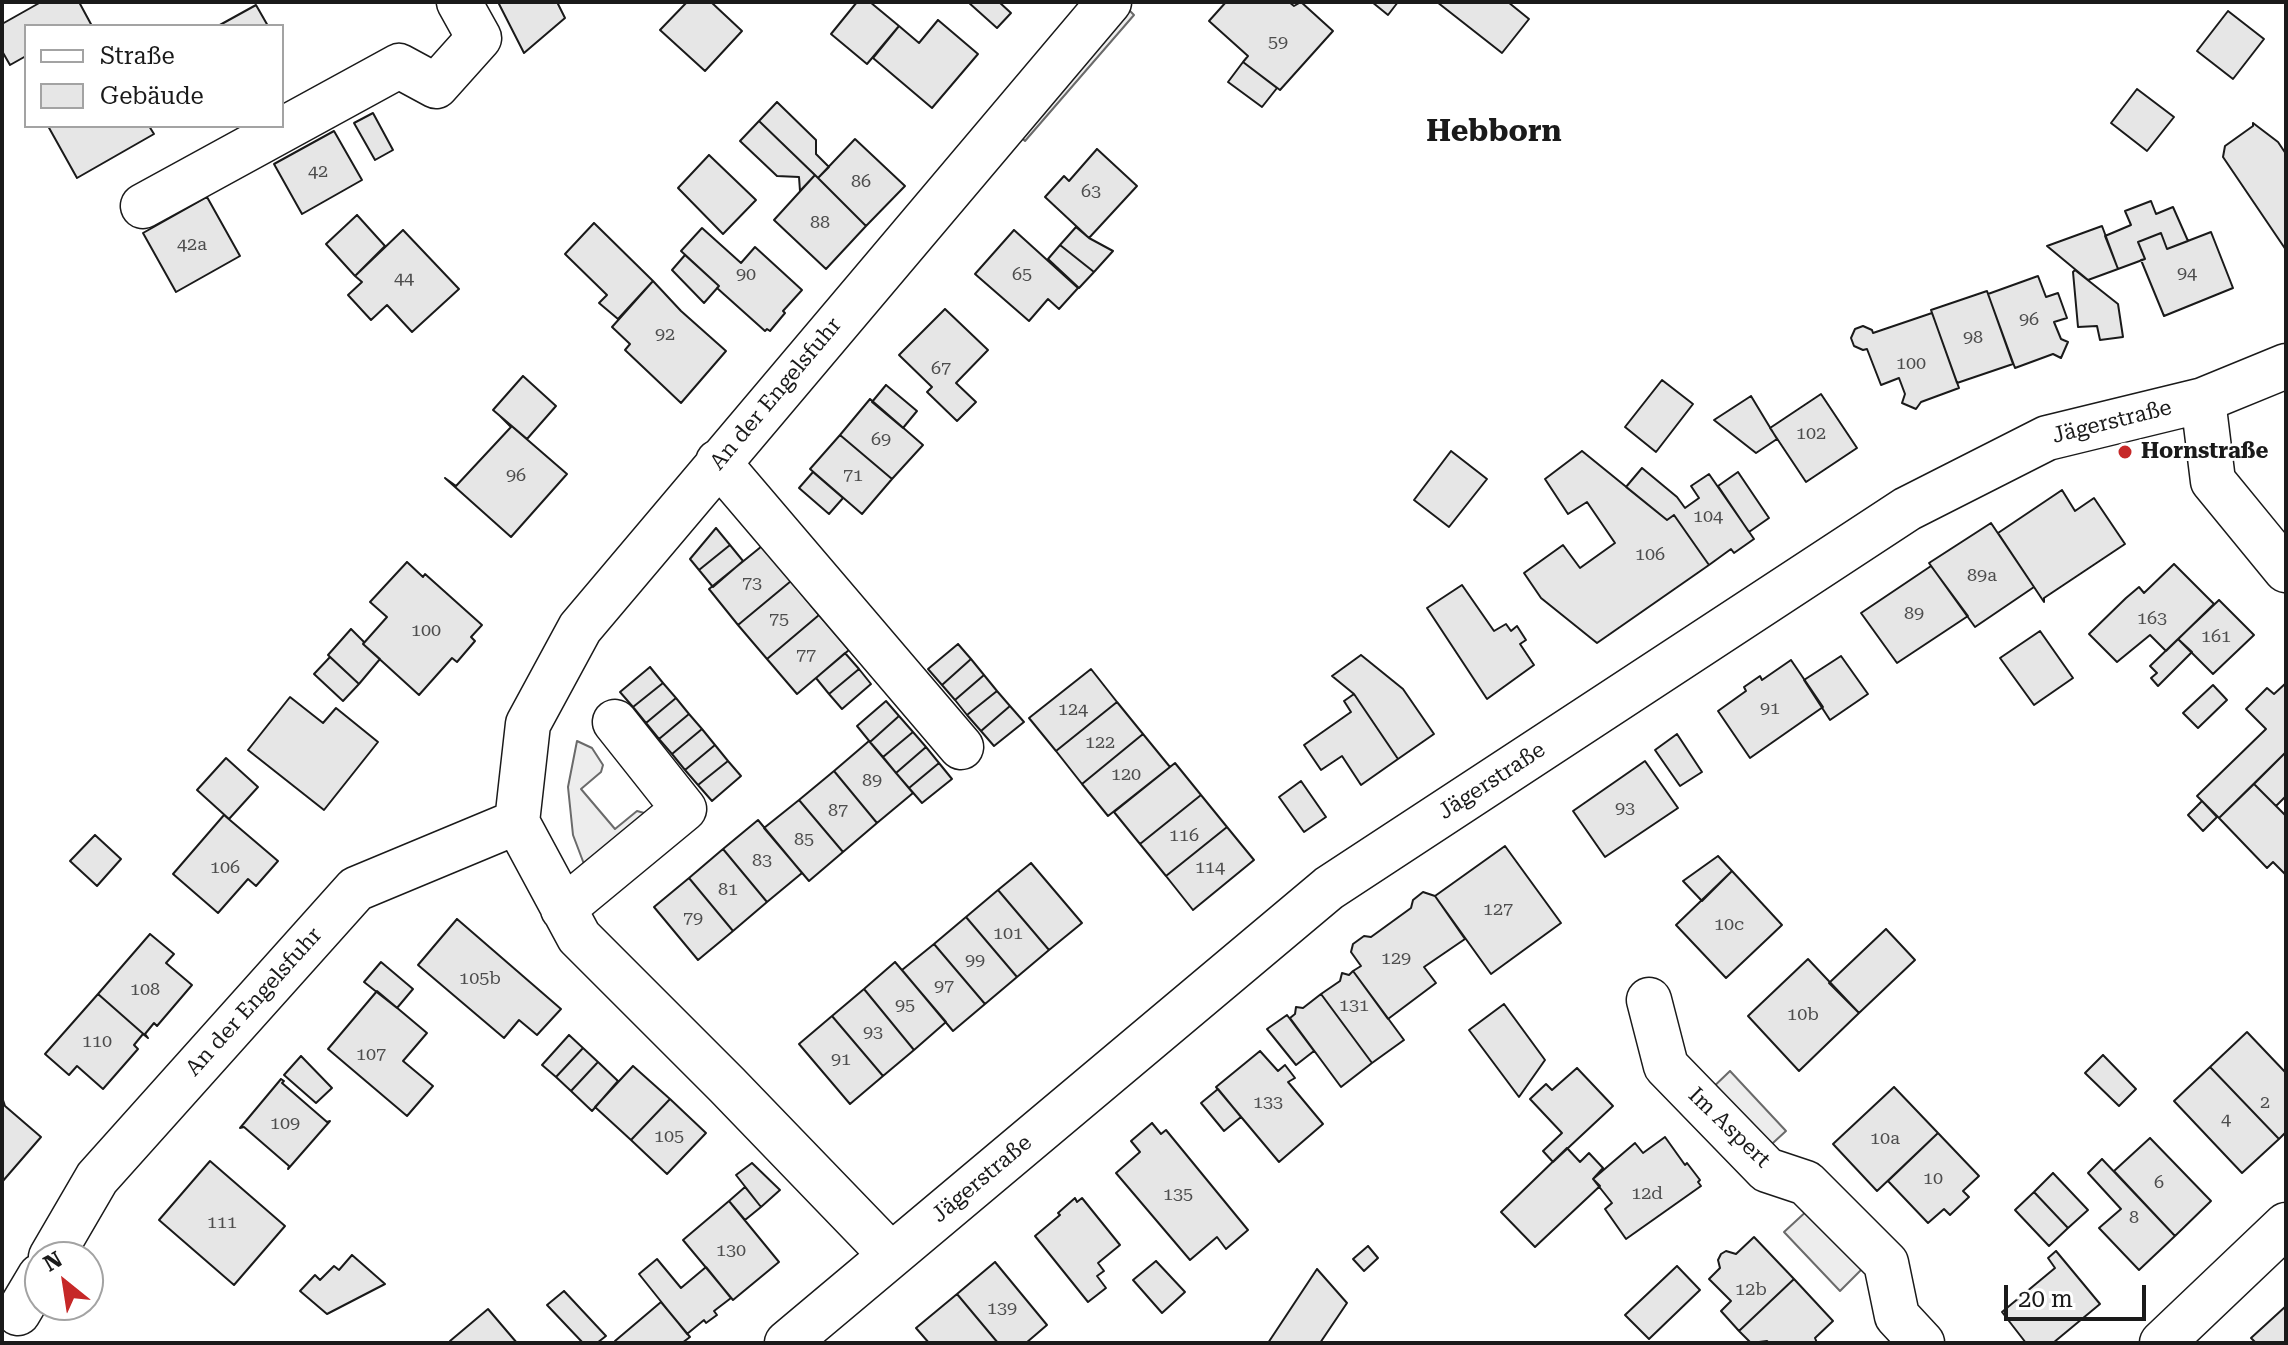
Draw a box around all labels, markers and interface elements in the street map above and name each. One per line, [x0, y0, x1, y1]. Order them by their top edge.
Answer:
legend [24, 24, 284, 128]
house number: 59 [1268, 32, 1288, 54]
text: Straße [100, 42, 175, 70]
text: Gebäude [100, 82, 204, 110]
district label: Hebborn [1426, 114, 1562, 150]
house number: 42 [308, 161, 328, 183]
house number: 86 [851, 171, 871, 193]
house number: 63 [1081, 181, 1101, 203]
house number: 88 [810, 212, 830, 234]
house number: 42a [177, 234, 207, 256]
house number: 94 [2177, 263, 2197, 285]
house number: 90 [736, 264, 756, 286]
house number: 65 [1012, 264, 1032, 286]
house number: 44 [394, 268, 414, 290]
house number: 96 [2019, 309, 2039, 331]
street label: An der Engelsfuhr [705, 312, 847, 476]
house number: 92 [655, 324, 675, 346]
house number: 98 [1963, 327, 1983, 349]
house number: 100 [1896, 353, 1926, 375]
house number: 67 [931, 358, 951, 380]
street label: Jägerstraße [2050, 394, 2174, 450]
house number: 102 [1796, 423, 1826, 445]
house number: 69 [871, 429, 891, 451]
place label: Hornstraße [2141, 439, 2268, 465]
marker: Hornstraße [2116, 443, 2134, 461]
house number: 96 [506, 465, 526, 487]
house number: 71 [843, 465, 863, 487]
house number: 104 [1693, 506, 1723, 528]
house number: 106 [1635, 544, 1665, 566]
house number: 89a [1967, 565, 1997, 587]
house number: 73 [742, 573, 762, 595]
house number: 89 [1904, 603, 1924, 625]
house number: 163 [2137, 608, 2167, 630]
house number: 75 [769, 609, 789, 631]
house number: 100 [411, 620, 441, 642]
house number: 161 [2201, 626, 2231, 648]
house number: 77 [796, 645, 816, 667]
house number: 91 [1760, 698, 1780, 720]
house number: 124 [1058, 699, 1088, 721]
house number: 122 [1085, 732, 1115, 754]
street label: Jägerstraße [1434, 737, 1550, 825]
house number: 120 [1111, 764, 1141, 786]
house number: 89 [862, 770, 882, 792]
house number: 93 [1615, 798, 1635, 820]
house number: 87 [828, 800, 848, 822]
house number: 116 [1169, 825, 1199, 847]
house number: 85 [794, 829, 814, 851]
house number: 83 [752, 850, 772, 872]
house number: 106 [210, 857, 240, 879]
house number: 114 [1195, 857, 1225, 879]
house number: 81 [718, 879, 738, 901]
house number: 127 [1483, 899, 1513, 921]
house number: 79 [683, 908, 703, 930]
house number: 10c [1714, 914, 1744, 936]
street label: An der Engelsfuhr [180, 922, 328, 1082]
house number: 101 [993, 923, 1023, 945]
house number: 129 [1381, 948, 1411, 970]
house number: 99 [965, 950, 985, 972]
house number: 105b [459, 968, 501, 990]
house number: 97 [934, 976, 954, 998]
house number: 108 [130, 979, 160, 1001]
house number: 95 [895, 995, 915, 1017]
house number: 131 [1339, 995, 1369, 1017]
house number: 10b [1787, 1004, 1819, 1026]
house number: 93 [863, 1022, 883, 1044]
house number: 110 [82, 1031, 112, 1053]
house number: 107 [356, 1044, 386, 1066]
house number: 91 [831, 1049, 851, 1071]
street label: Im Aspert [1682, 1082, 1776, 1174]
house number: 133 [1253, 1092, 1283, 1114]
house number: 2 [2260, 1092, 2270, 1114]
house number: 4 [2221, 1109, 2231, 1131]
house number: 109 [270, 1113, 300, 1135]
house number: 105 [654, 1126, 684, 1148]
house number: 10a [1870, 1128, 1900, 1150]
street label: Jägerstraße [927, 1130, 1037, 1228]
house number: 10 [1923, 1168, 1943, 1190]
house number: 6 [2154, 1172, 2164, 1194]
house number: 12d [1631, 1183, 1663, 1205]
house number: 135 [1163, 1184, 1193, 1206]
house number: 8 [2129, 1207, 2139, 1229]
house number: 111 [207, 1212, 237, 1234]
house number: 130 [716, 1240, 746, 1262]
north arrow [24, 1241, 104, 1321]
text: N [39, 1246, 66, 1277]
scale bar [2008, 1269, 2150, 1319]
house number: 12b [1735, 1279, 1767, 1301]
text: 20 m [2018, 1285, 2073, 1313]
house number: 139 [987, 1298, 1017, 1320]

